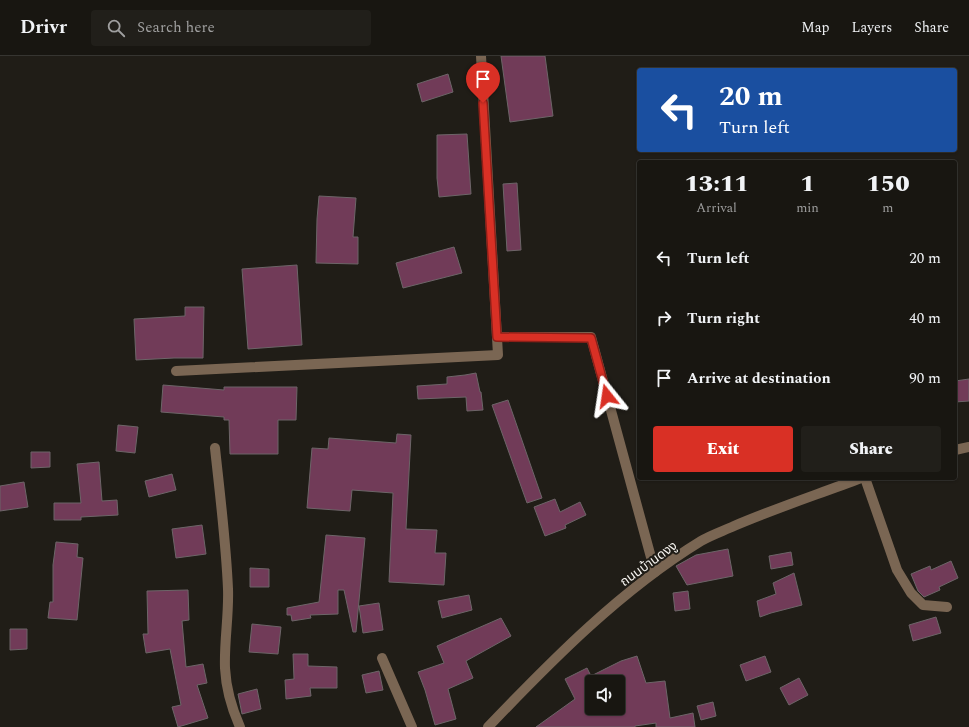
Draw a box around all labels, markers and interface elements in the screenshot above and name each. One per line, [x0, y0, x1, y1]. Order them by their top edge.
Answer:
search box [91, 10, 371, 46]
text: Drivr [20, 13, 67, 42]
text: Search here [137, 16, 215, 39]
icon: search [105, 17, 127, 39]
text: Map [801, 17, 830, 38]
text: Layers [852, 17, 892, 38]
text: Share [914, 17, 949, 38]
pin [466, 62, 500, 103]
icon: arrive [472, 68, 494, 90]
text: 20 m [719, 75, 783, 118]
icon: left [653, 84, 705, 136]
text: Turn left [719, 114, 790, 141]
text: 13:11 [684, 166, 749, 202]
text: 1 [800, 166, 815, 202]
text: 150 [866, 166, 910, 202]
text: Arrival [696, 198, 737, 218]
text: min [796, 198, 819, 218]
text: m [882, 198, 894, 218]
icon: left [653, 247, 675, 269]
text: Turn left [687, 247, 749, 270]
text: 20 m [909, 247, 941, 270]
icon: right [653, 307, 675, 329]
text: Turn right [687, 307, 760, 330]
text: 40 m [909, 307, 941, 330]
icon: arrive [653, 367, 675, 389]
text: Arrive at destination [687, 367, 831, 390]
text: 90 m [909, 367, 941, 390]
position arrow [586, 375, 628, 417]
button: Exit [653, 426, 793, 472]
button: Share [801, 426, 941, 472]
street label: ถนนบ้านดงงู [616, 536, 682, 592]
map controls [585, 675, 625, 715]
button: sound [585, 675, 625, 715]

